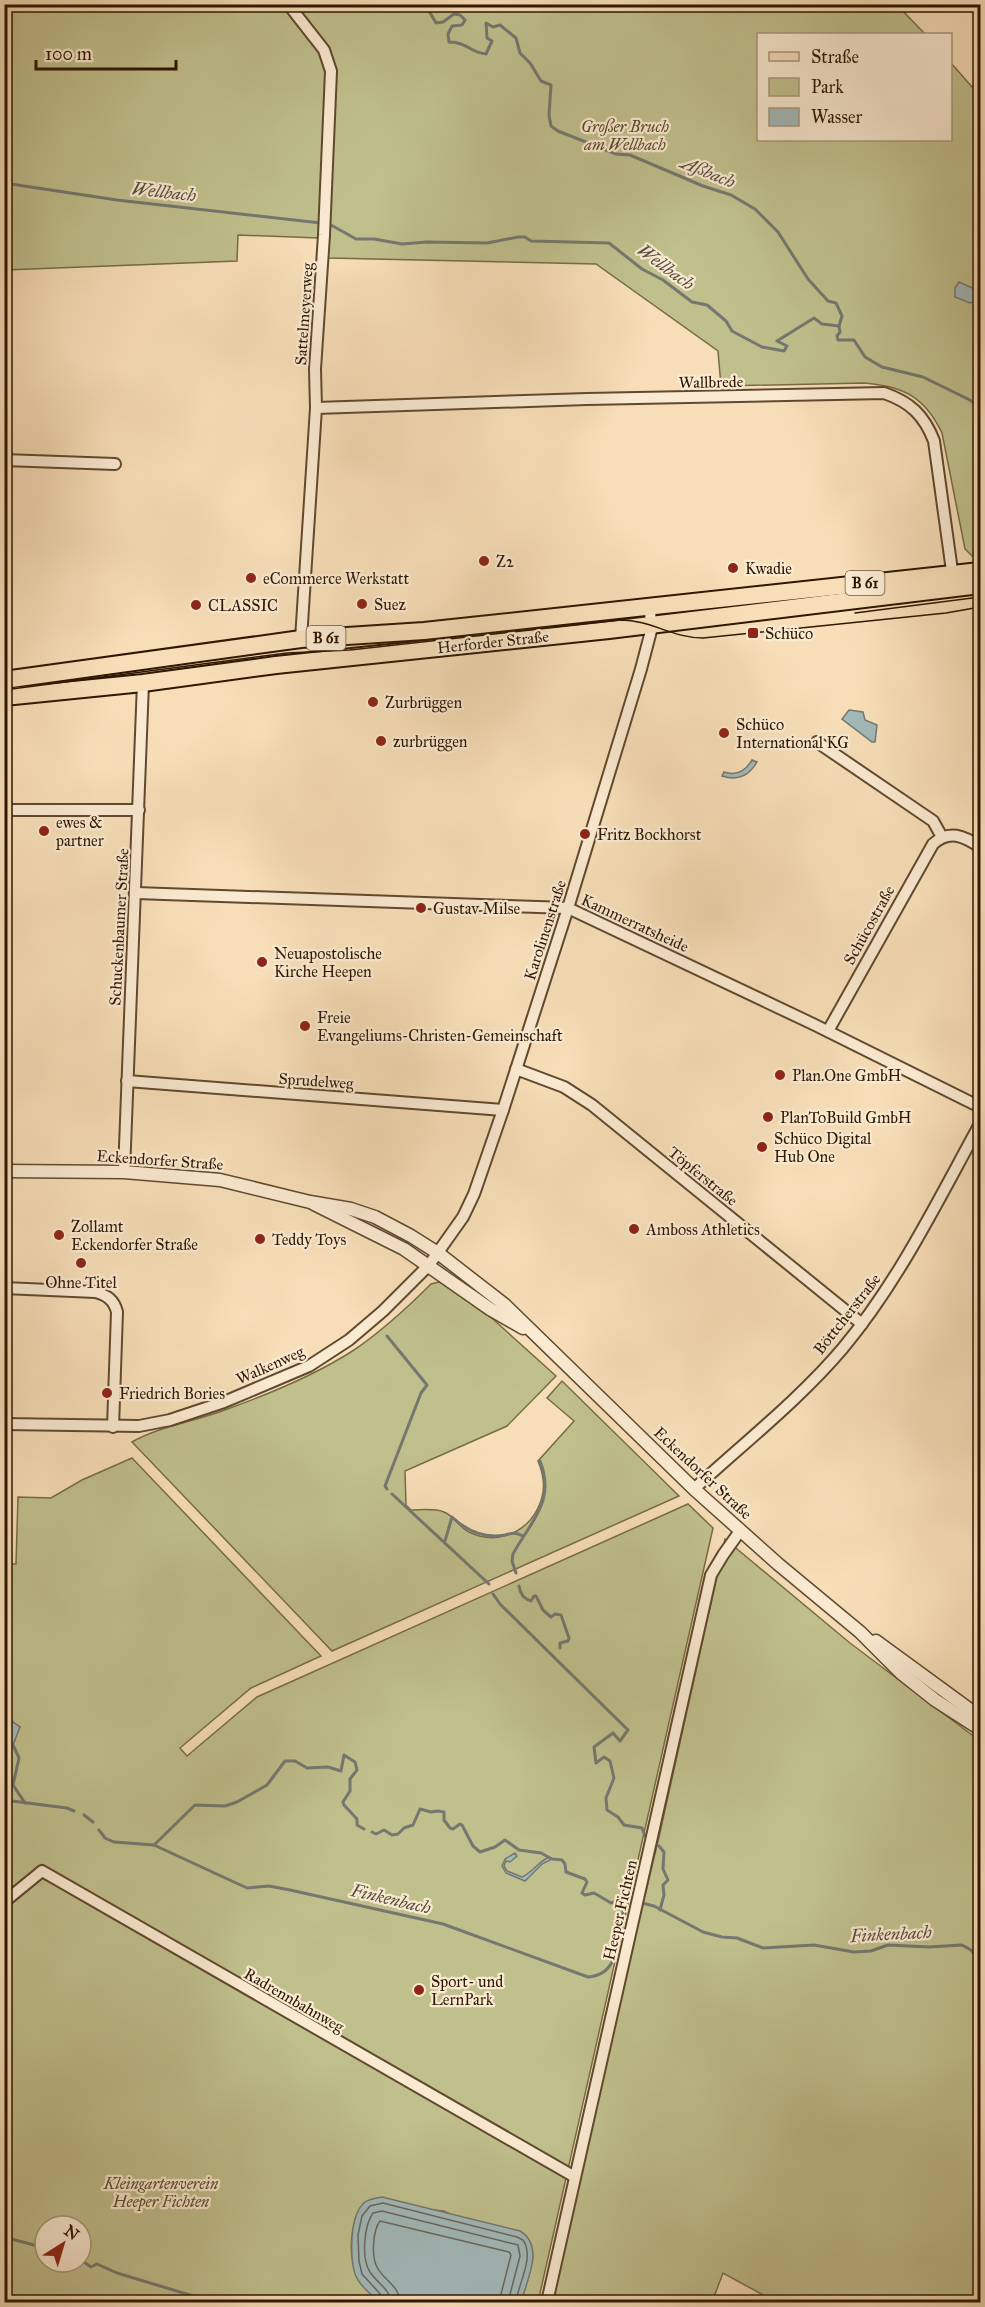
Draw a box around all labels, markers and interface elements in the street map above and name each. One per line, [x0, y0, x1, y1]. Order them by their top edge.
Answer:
scale bar [36, 33, 176, 71]
legend [757, 33, 952, 141]
text: 100 m [45, 43, 92, 65]
text: Straße [811, 46, 859, 68]
text: Park [811, 76, 844, 98]
text: Wasser [811, 106, 862, 128]
park label: Großer Bruch am Wellbach [581, 117, 669, 154]
water label: Aßbach [676, 150, 739, 193]
water label: Wellbach [131, 178, 197, 206]
water label: Wellbach [633, 239, 699, 295]
street label: Sattelmeyerweg [291, 262, 318, 366]
street label: Wallbrede [678, 372, 744, 392]
place label: Z2 [496, 552, 514, 571]
marker: Z2 [477, 554, 491, 568]
place label: Kwadie [745, 559, 792, 578]
marker: Kwadie [726, 561, 740, 575]
place label: eCommerce Werkstatt [263, 569, 409, 588]
marker: eCommerce Werkstatt [244, 571, 258, 585]
road number: B 61 [846, 571, 884, 595]
place label: Suez [374, 595, 406, 614]
place label: CLASSIC [208, 596, 278, 615]
marker: Suez [355, 597, 369, 611]
marker: CLASSIC [189, 598, 203, 612]
place label: Schüco [765, 624, 813, 643]
road number: B 61 [306, 626, 346, 650]
marker: Schüco [746, 626, 760, 640]
street label: Herforder Straße [436, 627, 550, 657]
place label: Zurbrüggen [385, 693, 462, 713]
marker: Zurbrüggen [366, 695, 380, 709]
place label: Schüco International KG [736, 715, 849, 752]
marker: Schüco International KG [717, 726, 731, 740]
place label: zurbrüggen [393, 732, 468, 752]
marker: zurbrüggen [374, 734, 388, 748]
place label: ewes & partner [55, 813, 104, 850]
marker: ewes & partner [37, 824, 51, 838]
place label: Fritz Bockhorst [597, 825, 702, 844]
marker: Fritz Bockhorst [578, 827, 592, 841]
street label: Schuckenbaumer Straße [105, 847, 133, 1006]
street label: Karolinenstraße [520, 877, 570, 982]
street label: Schücostraße [839, 882, 899, 968]
street label: Kammerratsheide [578, 890, 692, 956]
place label: Gustav Milse [433, 899, 521, 918]
marker: Gustav Milse [414, 901, 428, 915]
place label: Neuapostolische Kirche Heepen [274, 944, 382, 981]
marker: Neuapostolische Kirche Heepen [255, 955, 269, 969]
place label: Freie Evangeliums-Christen-Gemeinschaft [317, 1008, 563, 1046]
marker: Freie Evangeliums-Christen-Gemeinschaft [298, 1019, 312, 1033]
place label: Plan.One GmbH [792, 1066, 901, 1085]
marker: Plan.One GmbH [773, 1068, 787, 1082]
street label: Sprudelweg [278, 1069, 355, 1094]
place label: PlanToBuild GmbH [780, 1108, 912, 1127]
marker: PlanToBuild GmbH [761, 1110, 775, 1124]
place label: Schüco Digital Hub One [774, 1129, 872, 1166]
marker: Schüco Digital Hub One [755, 1140, 769, 1154]
street label: Töpferstraße [664, 1142, 742, 1210]
street label: Eckendorfer Straße [96, 1146, 224, 1174]
place label: Zollamt Eckendorfer Straße [71, 1217, 198, 1254]
place label: Amboss Athletics [645, 1220, 760, 1239]
marker: Amboss Athletics [627, 1222, 641, 1236]
marker: Zollamt Eckendorfer Straße [52, 1228, 66, 1242]
place label: Teddy Toys [272, 1230, 346, 1249]
marker: Teddy Toys [253, 1232, 267, 1246]
marker: Ohne Titel [74, 1256, 88, 1270]
street label: Böttcherstraße [809, 1269, 885, 1358]
place label: Ohne Titel [45, 1273, 118, 1292]
street label: Walkenweg [233, 1341, 308, 1389]
place label: Friedrich Bories [119, 1384, 225, 1403]
marker: Friedrich Bories [100, 1386, 114, 1400]
street label: Eckendorfer Straße [650, 1423, 756, 1523]
street label: Heeper Fichten [599, 1858, 641, 1962]
water label: Finkenbach [348, 1879, 433, 1919]
water label: Finkenbach [849, 1921, 933, 1947]
street label: Radrennbahnweg [240, 1964, 348, 2037]
place label: Sport- und LernPark [431, 1972, 503, 2009]
marker: Sport- und LernPark [412, 1983, 426, 1997]
park label: Kleingartenverein Heeper Fichten [103, 2174, 219, 2212]
north arrow [33, 2214, 93, 2274]
text: N [61, 2221, 83, 2244]

